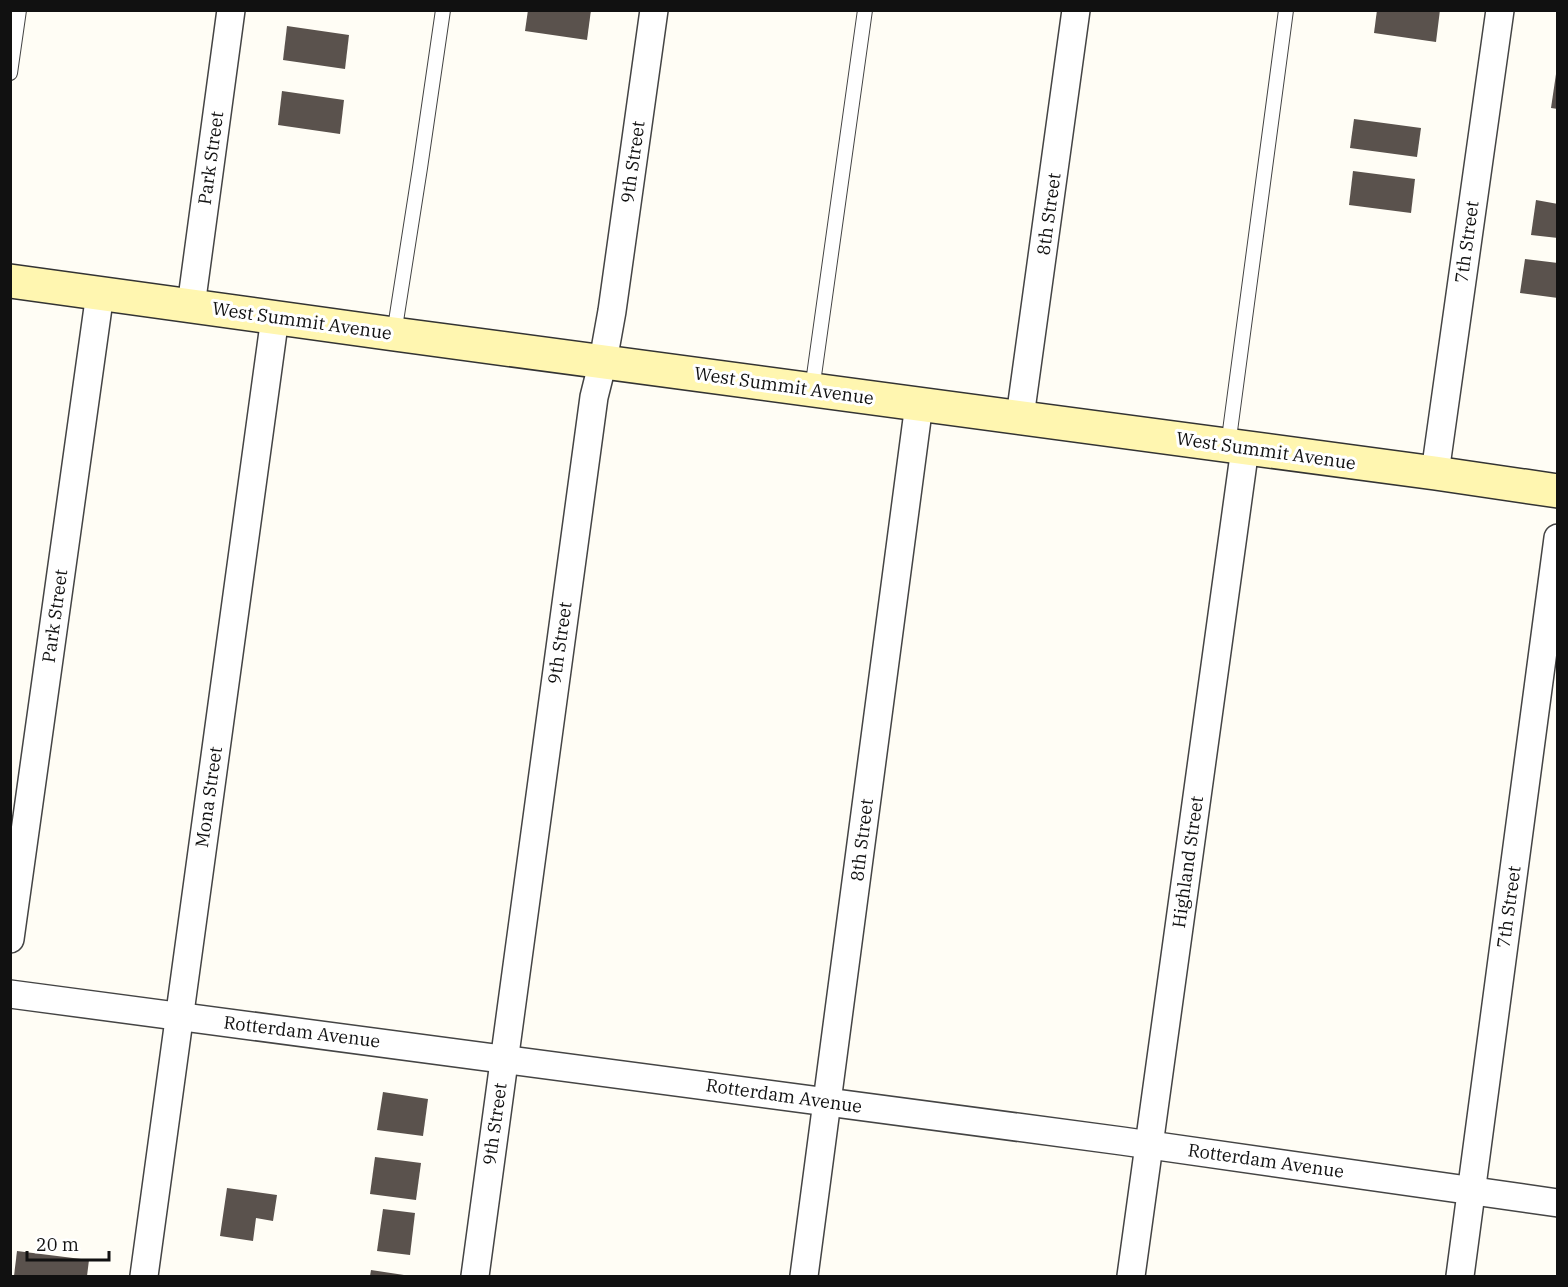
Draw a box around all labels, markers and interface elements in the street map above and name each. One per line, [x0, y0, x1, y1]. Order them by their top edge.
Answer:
street label: Park Street [193, 110, 228, 206]
street label: 9th Street [615, 119, 650, 205]
street label: 8th Street [1031, 171, 1066, 257]
street label: 7th Street [1449, 199, 1484, 285]
street label: West Summit Avenue [211, 297, 393, 344]
street label: West Summit Avenue [693, 362, 875, 409]
street label: West Summit Avenue [1175, 427, 1357, 474]
street label: Park Street [37, 568, 72, 664]
street label: 9th Street [542, 600, 577, 686]
street label: Mona Street [190, 745, 227, 849]
street label: Highland Street [1167, 794, 1208, 930]
street label: 8th Street [845, 797, 878, 883]
street label: 7th Street [1491, 864, 1526, 950]
street label: Rotterdam Avenue [222, 1010, 382, 1053]
street label: Rotterdam Avenue [704, 1073, 864, 1118]
street label: 9th Street [477, 1081, 512, 1167]
street label: Rotterdam Avenue [1186, 1138, 1346, 1183]
scale bar [27, 1224, 110, 1262]
text: 20 m [36, 1233, 79, 1256]

